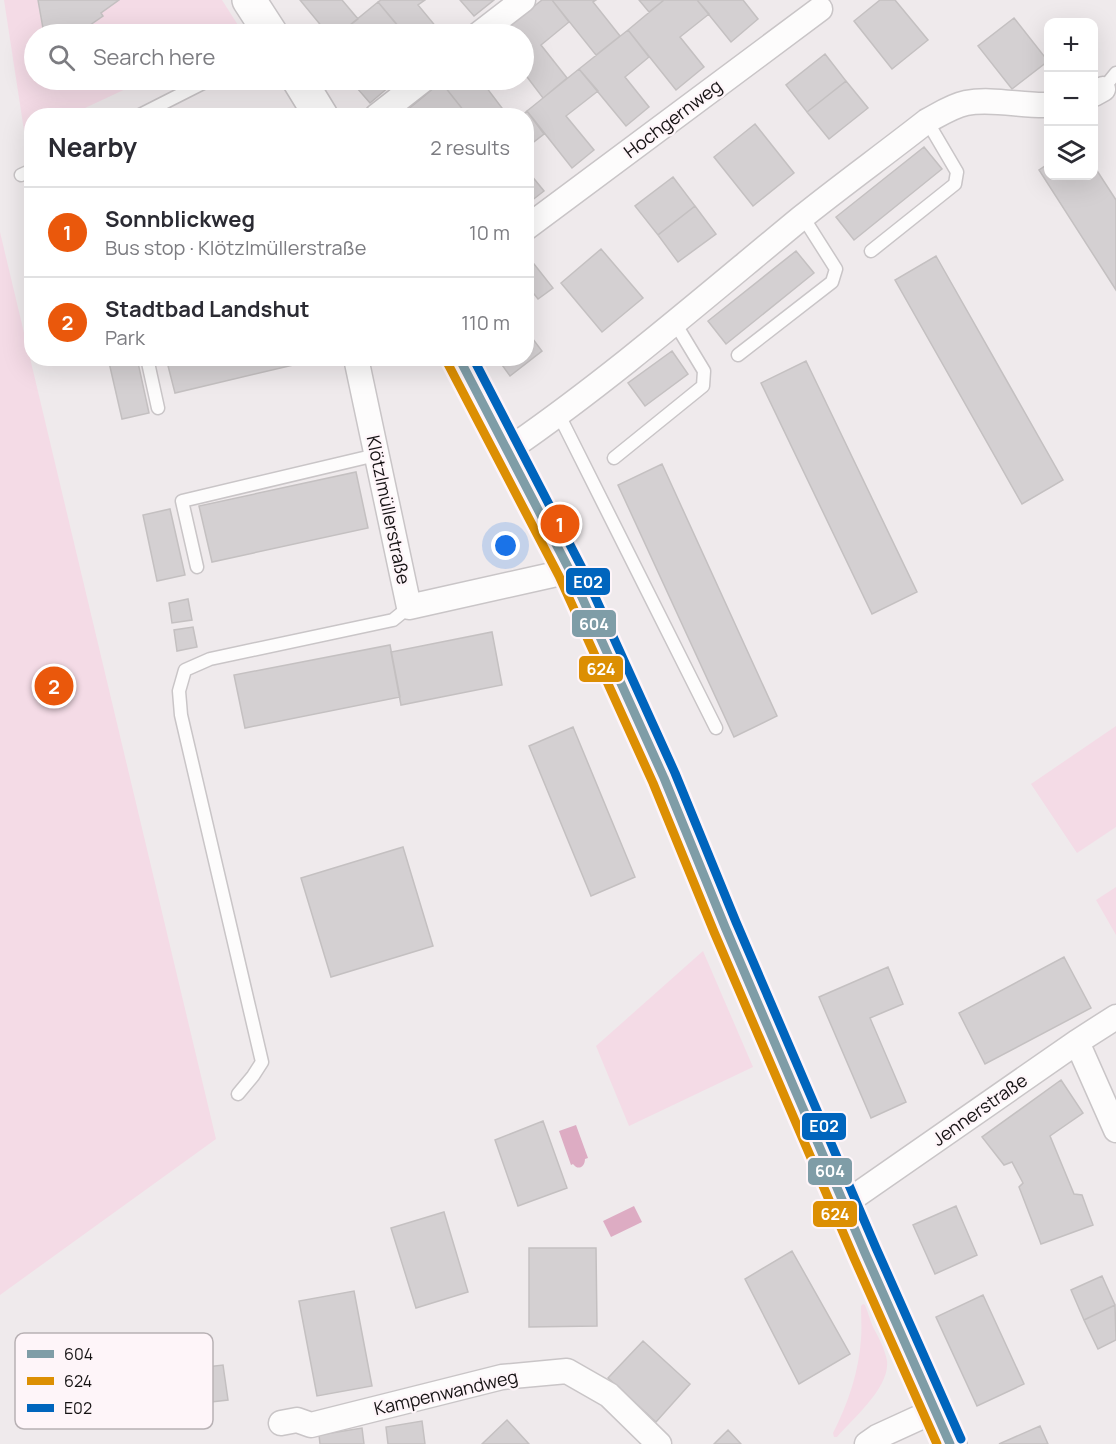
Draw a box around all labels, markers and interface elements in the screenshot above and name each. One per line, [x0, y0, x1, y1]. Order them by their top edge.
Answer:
map controls [1044, 18, 1098, 180]
button: + [1044, 18, 1098, 72]
search box [24, 24, 534, 90]
icon: search [45, 41, 78, 74]
text: Search here [93, 42, 215, 72]
button: − [1044, 72, 1098, 126]
street label: Hochgernweg [619, 74, 726, 163]
button: layers [1044, 126, 1098, 180]
text: Nearby [48, 129, 137, 165]
text: 2 results [430, 134, 510, 161]
text: Sonnblickweg [105, 204, 255, 234]
text: 1 [63, 219, 72, 246]
text: 10 m [469, 219, 510, 246]
text: Bus stop · Klötzlmüllerstraße [105, 234, 366, 261]
text: Stadtbad Landshut [105, 294, 309, 324]
text: 2 [62, 309, 73, 336]
text: 110 m [461, 309, 510, 336]
text: Park [105, 324, 145, 351]
street label: Klötzlmüllerstraße [361, 433, 416, 586]
pin: 1 [540, 502, 580, 546]
your location [491, 531, 520, 560]
line badge: E02 [565, 567, 611, 596]
text: E02 [573, 571, 603, 593]
line badge: 604 [571, 609, 617, 638]
text: 604 [579, 613, 609, 635]
line badge: 624 [578, 655, 624, 683]
text: 624 [587, 658, 615, 680]
pin: 2 [34, 664, 74, 708]
street label: Jennerstraße [927, 1068, 1032, 1151]
line badge: E02 [801, 1112, 847, 1141]
text: E02 [809, 1115, 839, 1137]
line badge: 604 [807, 1157, 853, 1186]
text: 604 [815, 1160, 845, 1182]
line badge: 624 [812, 1200, 858, 1228]
text: 624 [821, 1203, 849, 1225]
legend [15, 1333, 213, 1429]
text: 604 [64, 1343, 93, 1365]
street label: Kampenwandweg [372, 1364, 520, 1420]
text: 624 [64, 1370, 92, 1392]
text: E02 [64, 1397, 92, 1419]

